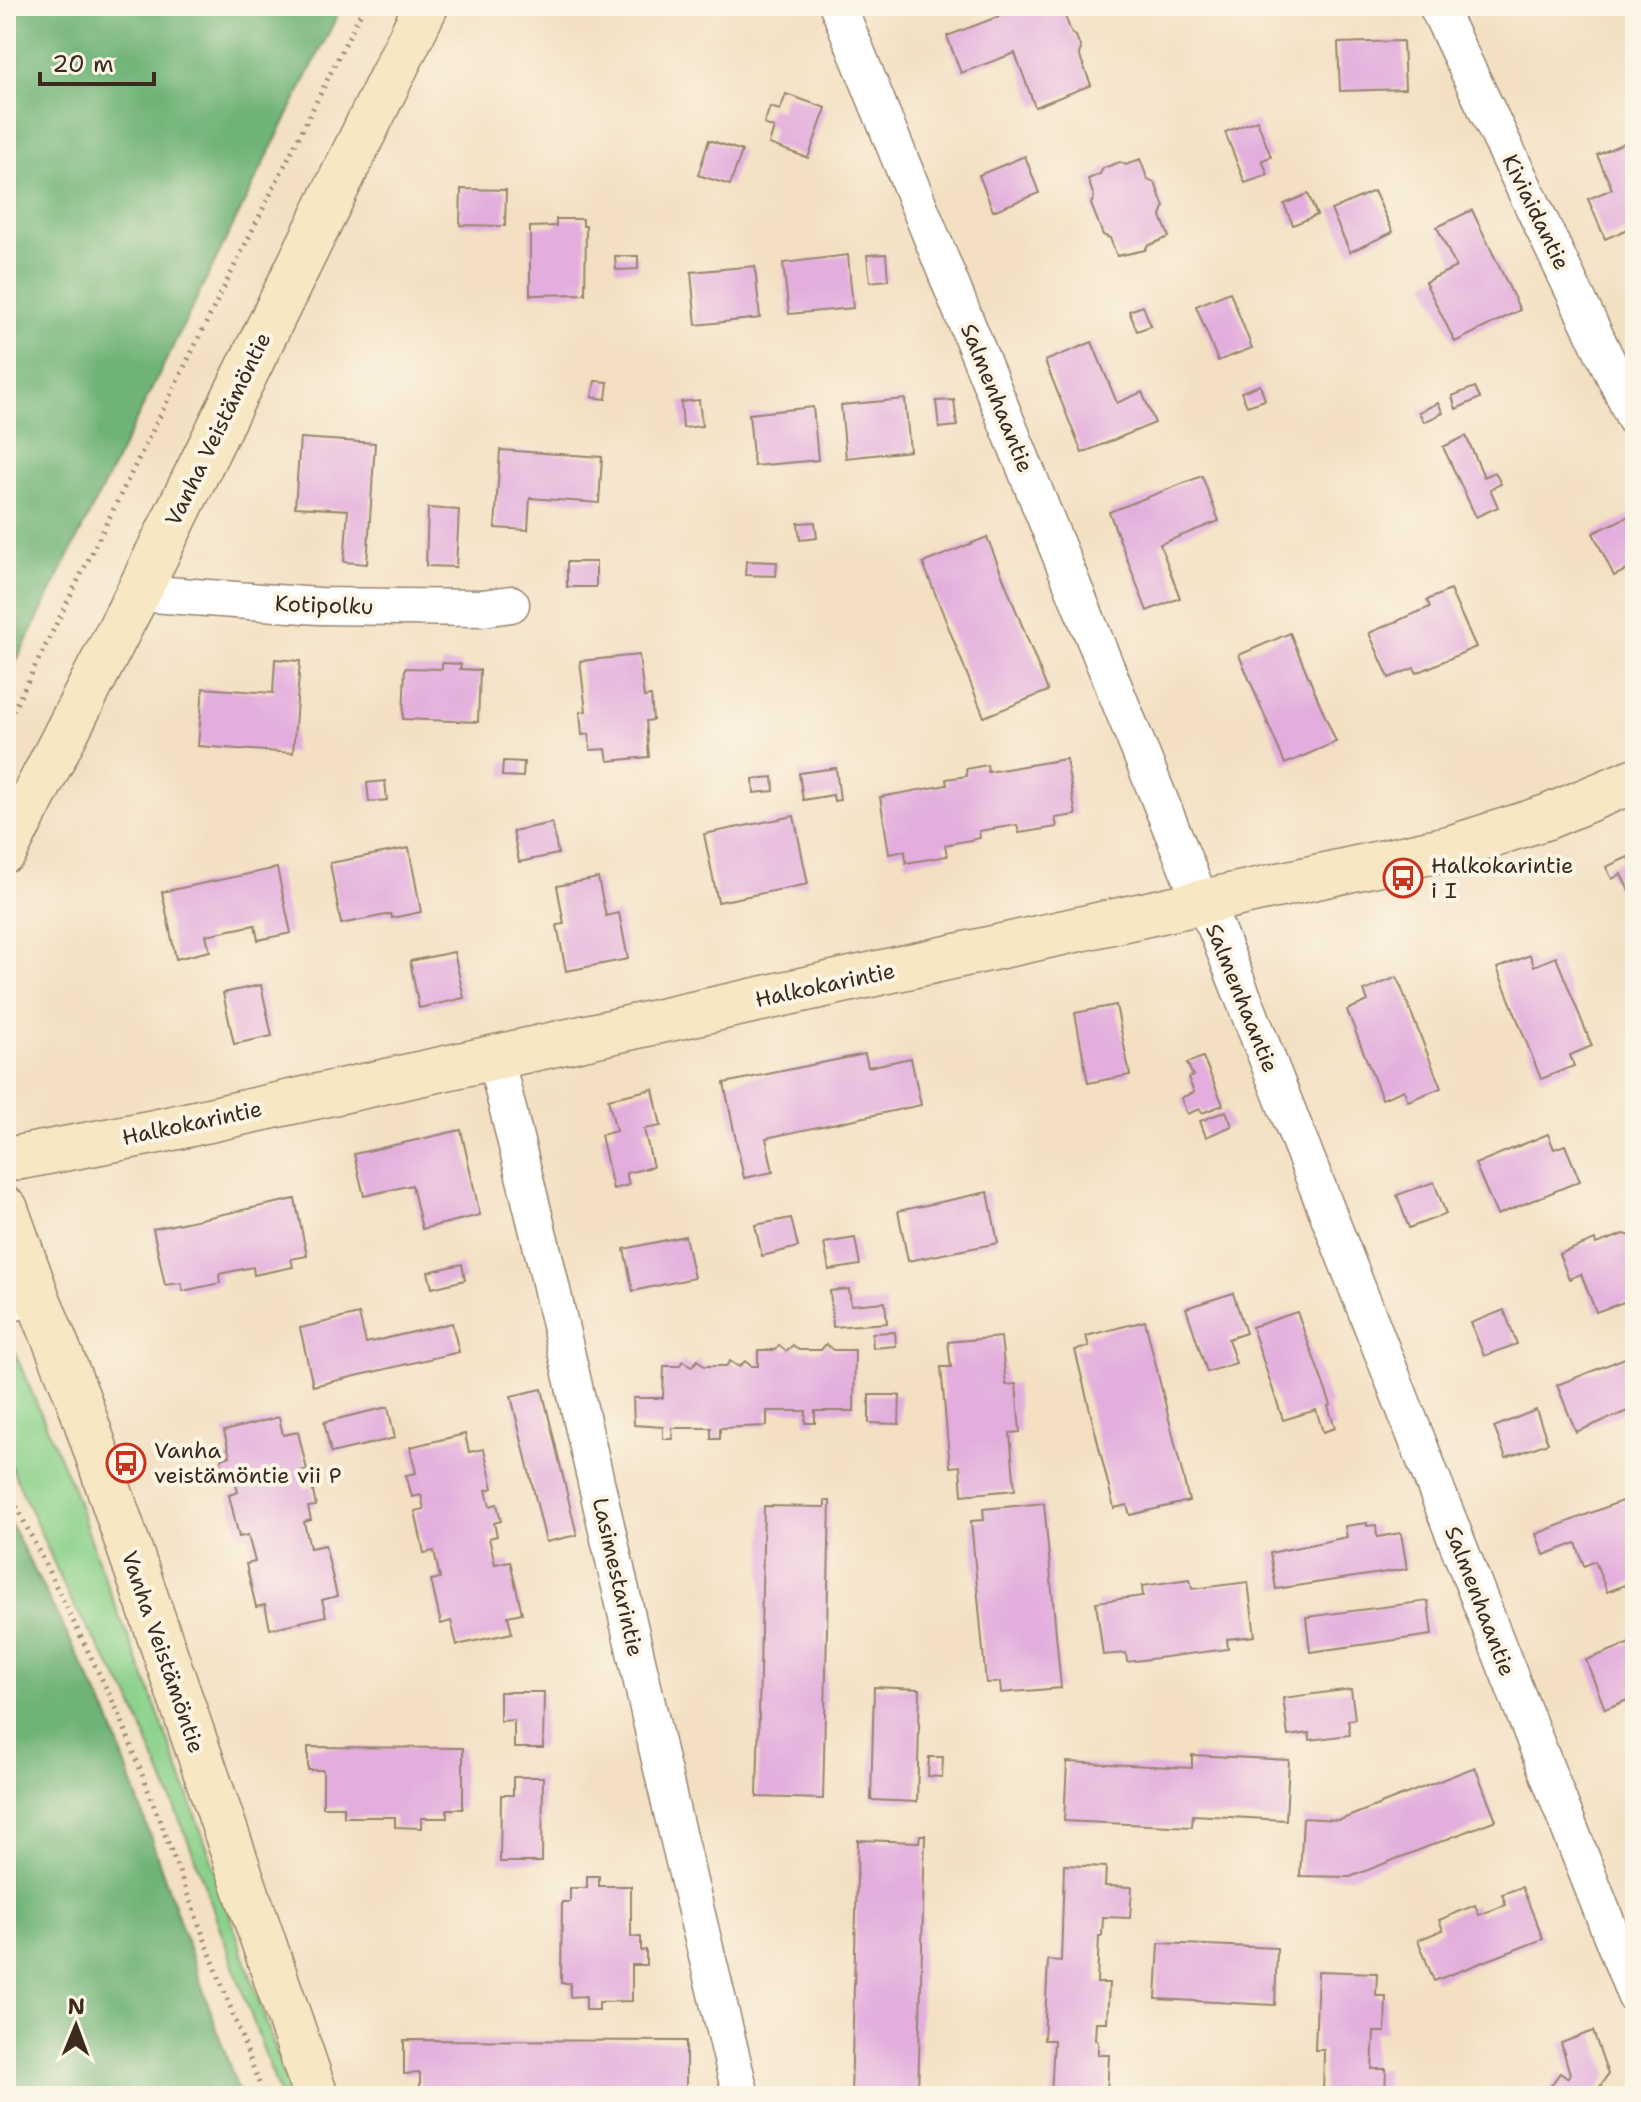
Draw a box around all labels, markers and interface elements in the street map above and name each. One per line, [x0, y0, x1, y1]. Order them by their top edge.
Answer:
scale bar [40, 36, 154, 86]
text: 20 m [52, 48, 114, 80]
street label: Kiviaidantie [1495, 149, 1577, 275]
street label: Salmenhaantie [954, 319, 1040, 477]
street label: Vanha Veistämöntie [159, 328, 277, 530]
street label: Kotipolku [274, 589, 374, 621]
place label: Halkokarintie i I [1431, 851, 1573, 905]
bus stop icon: Halkokarintie i I [1382, 857, 1424, 899]
street label: Salmenhaantie [1199, 919, 1285, 1077]
street label: Halkokarintie [752, 956, 898, 1014]
street label: Halkokarintie [119, 1094, 265, 1152]
place label: Vanha veistämöntie vii P [154, 1436, 342, 1490]
bus stop icon: Vanha veistämöntie vii P [105, 1442, 147, 1484]
street label: Lasimestarintie [586, 1495, 650, 1659]
street label: Salmenhaantie [1438, 1522, 1522, 1680]
street label: Vanha Veistämöntie [115, 1547, 211, 1757]
north arrow [36, 1986, 116, 2066]
text: N [67, 1992, 85, 2021]

